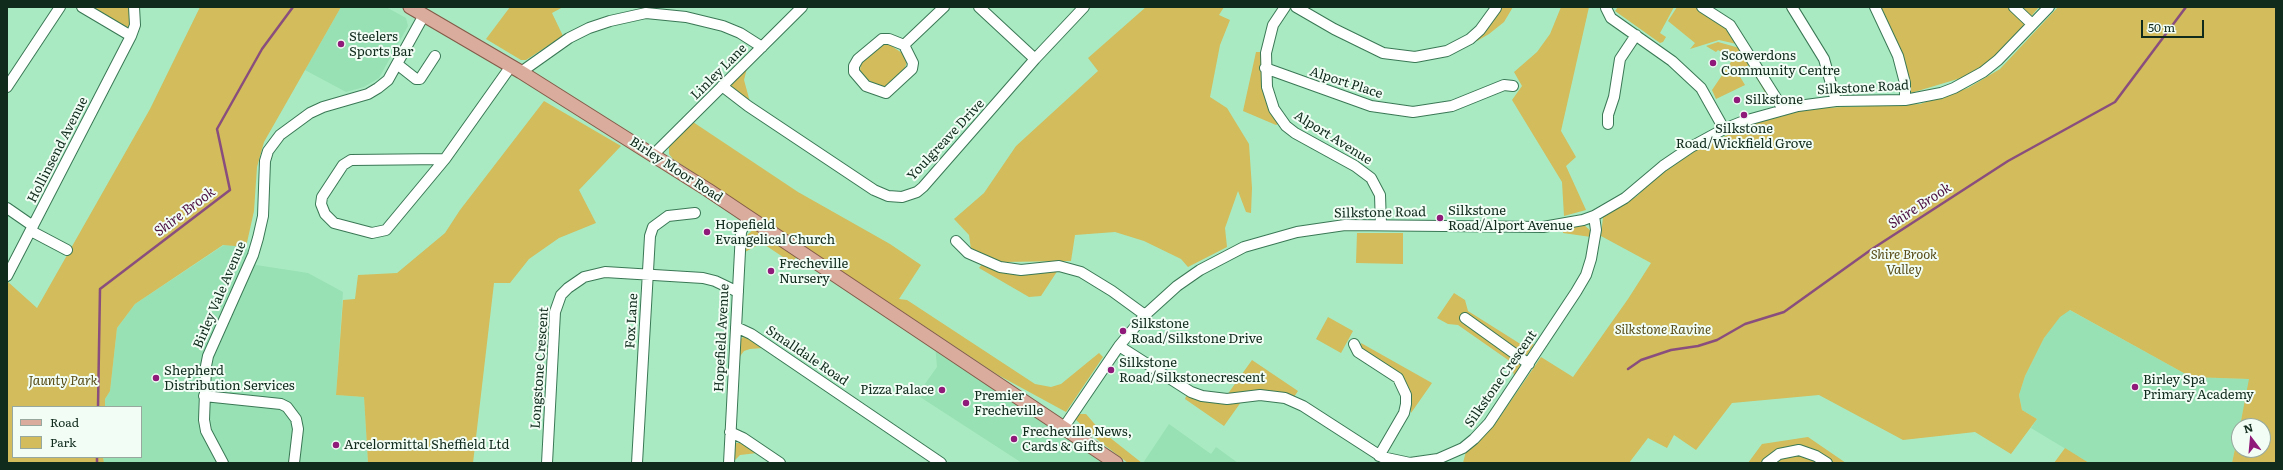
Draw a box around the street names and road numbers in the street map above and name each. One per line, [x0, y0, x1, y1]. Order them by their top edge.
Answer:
street label: Linley Lane [688, 41, 750, 103]
street label: Alport Place [1308, 64, 1384, 102]
street label: Silkstone Road [1817, 78, 1909, 98]
street label: Hollinsend Avenue [25, 94, 91, 206]
street label: Youlgreave Drive [904, 96, 988, 184]
street label: Alport Avenue [1291, 108, 1375, 168]
street label: Birley Moor Road [627, 134, 725, 206]
street label: Silkstone Road [1334, 204, 1426, 222]
street label: Birley Vale Avenue [190, 239, 250, 351]
street label: Hopefield Avenue [711, 283, 733, 393]
street label: Fox Lane [623, 293, 641, 349]
street label: Longstone Crescent [528, 307, 552, 429]
street label: Smalldale Road [763, 323, 851, 389]
street label: Silkstone Crescent [1462, 328, 1540, 430]

